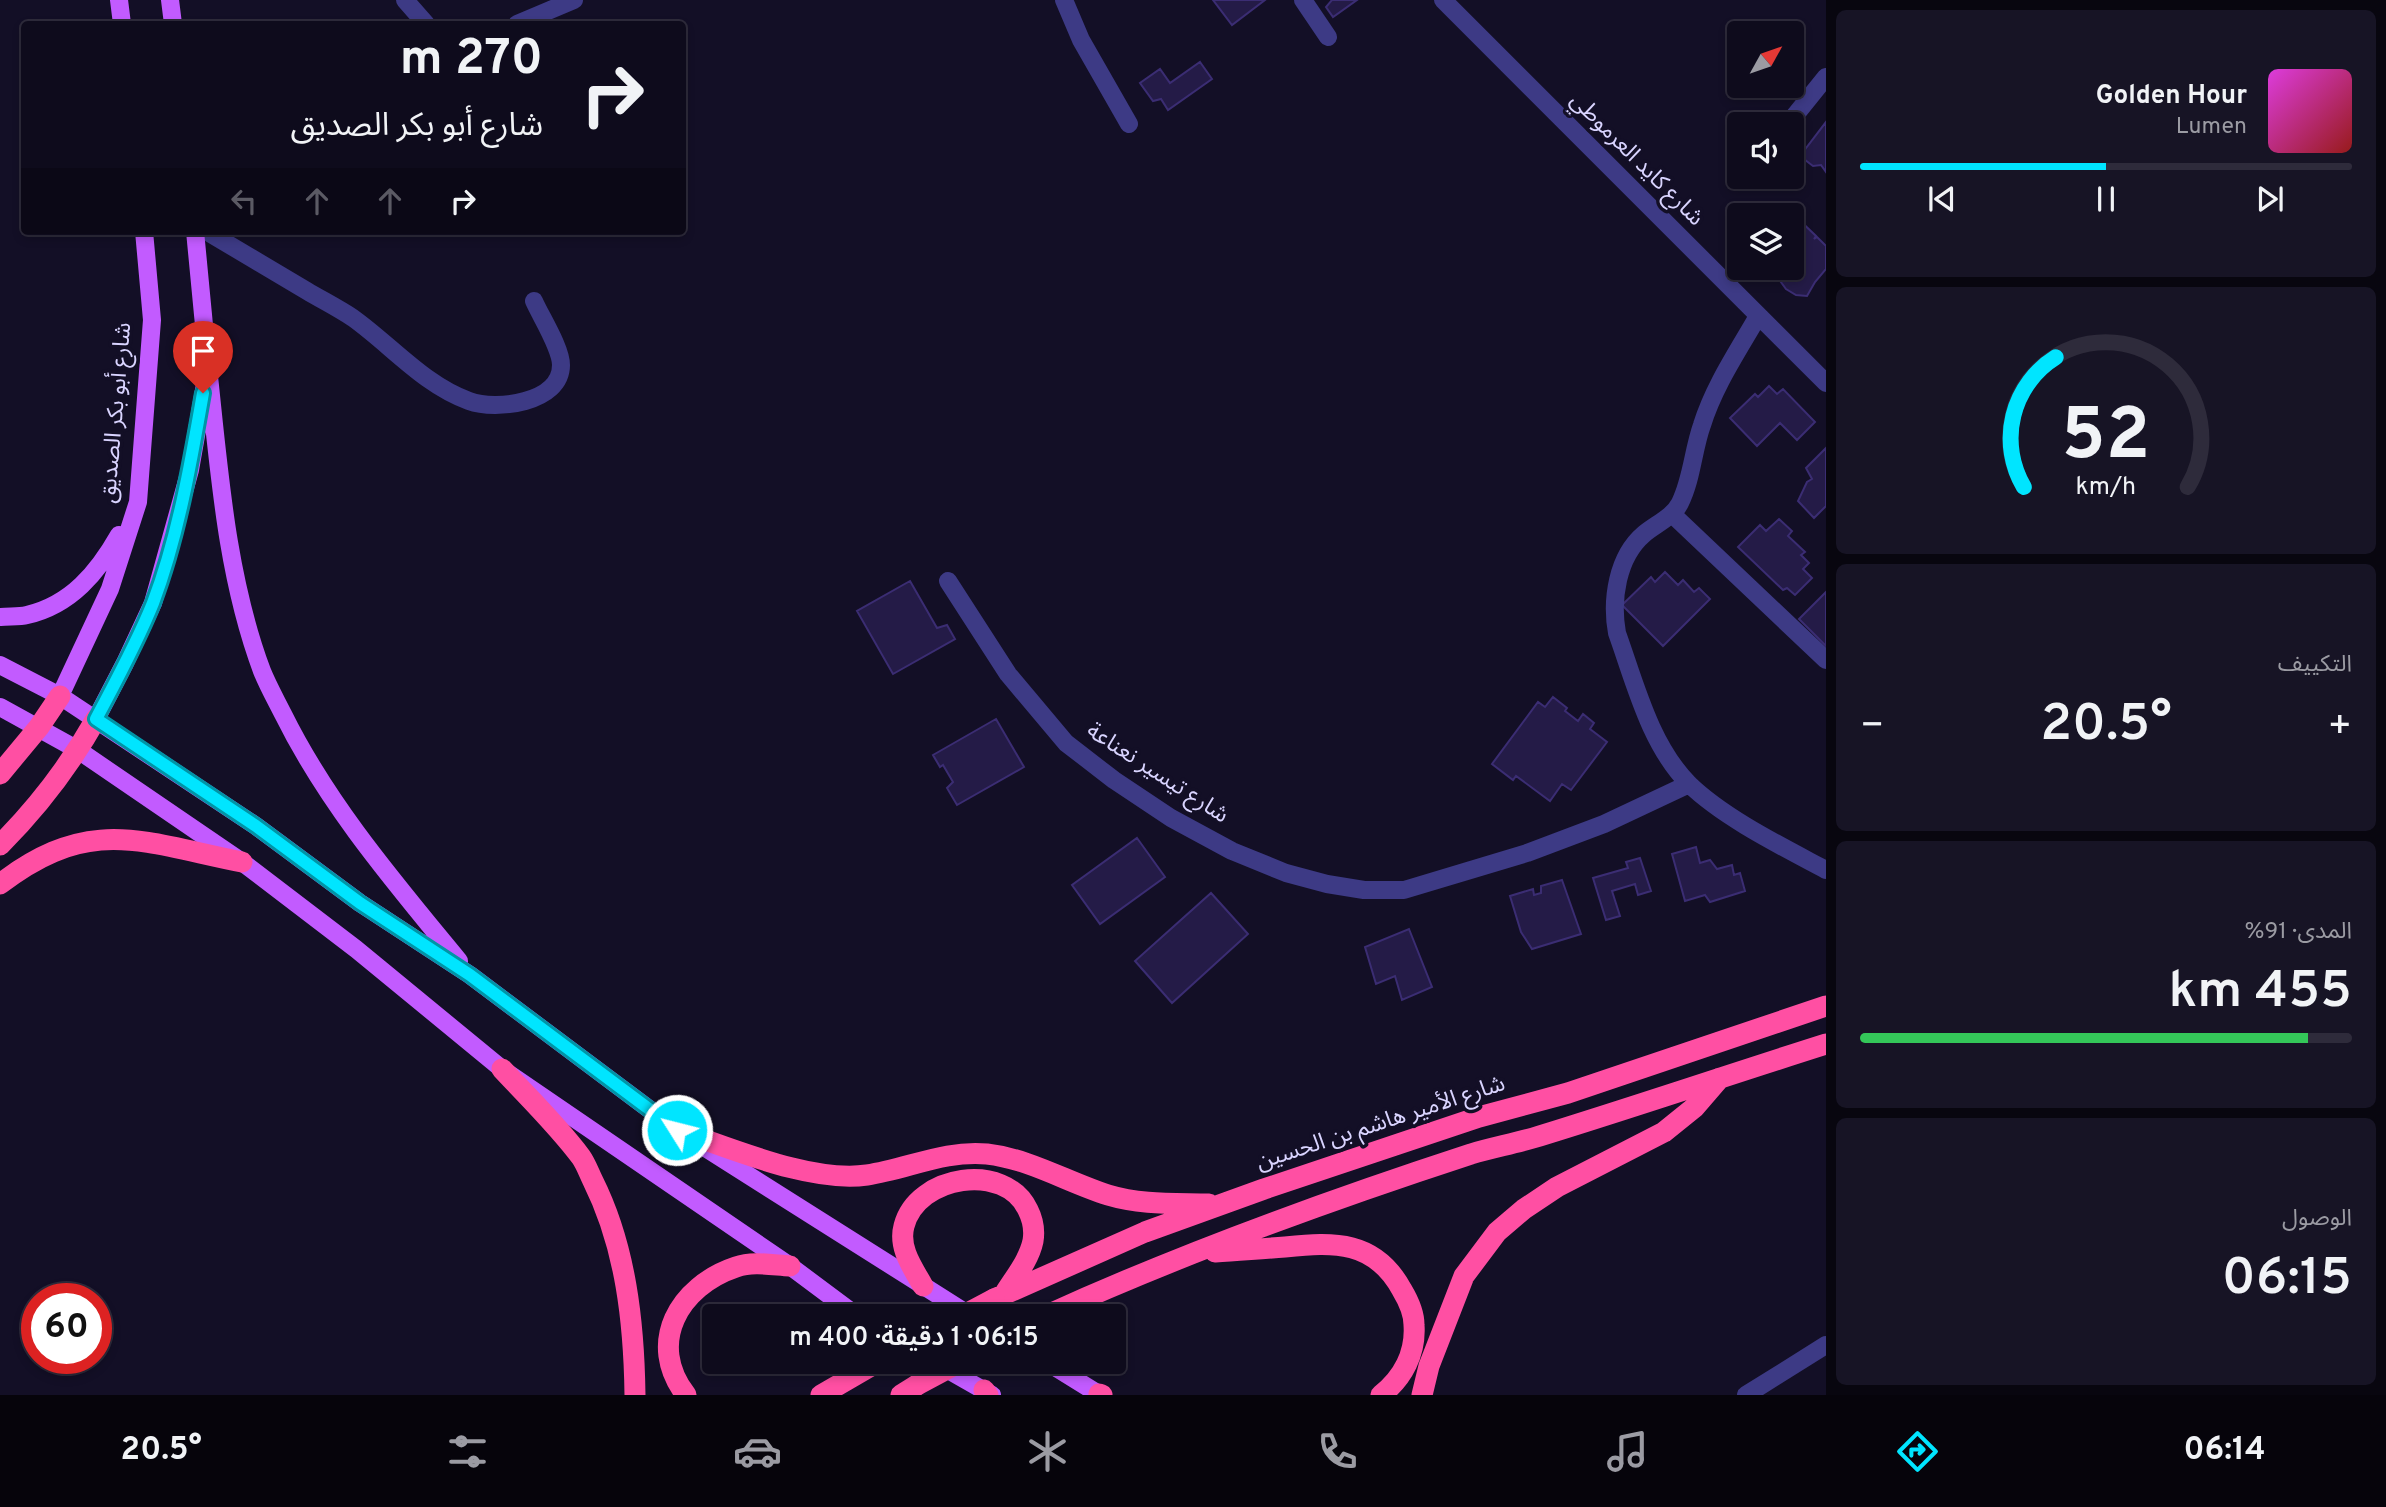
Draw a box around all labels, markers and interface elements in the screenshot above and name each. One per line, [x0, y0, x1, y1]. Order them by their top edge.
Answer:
north arrow [1727, 21, 1804, 98]
map controls [1727, 21, 1804, 280]
text: 270 m [400, 30, 543, 92]
icon: right [567, 49, 658, 140]
text: Golden Hour [2096, 80, 2247, 113]
street label: شارع كايد العرموطي [1563, 87, 1709, 233]
text: شارع أبو بكر الصديق [291, 107, 543, 147]
button: sound [1727, 112, 1804, 189]
text: Lumen [2176, 113, 2247, 142]
icon: previous [1923, 180, 1961, 218]
icon: pause [2087, 180, 2125, 218]
icon: next [2251, 180, 2289, 218]
icon: left [225, 182, 263, 220]
icon: ahead [298, 182, 336, 220]
icon: ahead [371, 182, 409, 220]
icon: right [444, 182, 482, 220]
button: layers [1727, 203, 1804, 280]
street label: شارع أبو بكر الصديق [93, 321, 139, 505]
pin [173, 321, 233, 393]
icon: arrive [184, 332, 222, 370]
text: 52 [2061, 393, 2151, 485]
text: km/h [2076, 471, 2136, 503]
text: التكييف [2278, 651, 2352, 680]
text: 20.5° [2040, 693, 2172, 759]
text: − [1860, 703, 1885, 752]
text: + [2327, 703, 2352, 752]
street label: شارع تيسير نعناعة [1080, 717, 1234, 831]
text: المدى · 91% [2244, 918, 2352, 947]
text: 455 km [2169, 960, 2352, 1026]
street label: شارع الأمير هاشم بن الحسين [1253, 1070, 1509, 1178]
position arrow [640, 1093, 714, 1167]
text: الوصول [2282, 1205, 2352, 1234]
text: 06:15 [2222, 1247, 2352, 1313]
speed limit sign: 60 [21, 1283, 112, 1374]
text: 06:15 · 1 دقيقة · 400 m [789, 1322, 1039, 1355]
icon: filters [443, 1427, 492, 1476]
icon: car [733, 1427, 782, 1476]
icon: climate [1023, 1427, 1072, 1476]
icon: phone [1313, 1427, 1362, 1476]
icon: music [1603, 1427, 1652, 1476]
icon: directions [1893, 1427, 1942, 1476]
text: 20.5° [121, 1431, 202, 1471]
text: 06:14 [2184, 1431, 2265, 1471]

